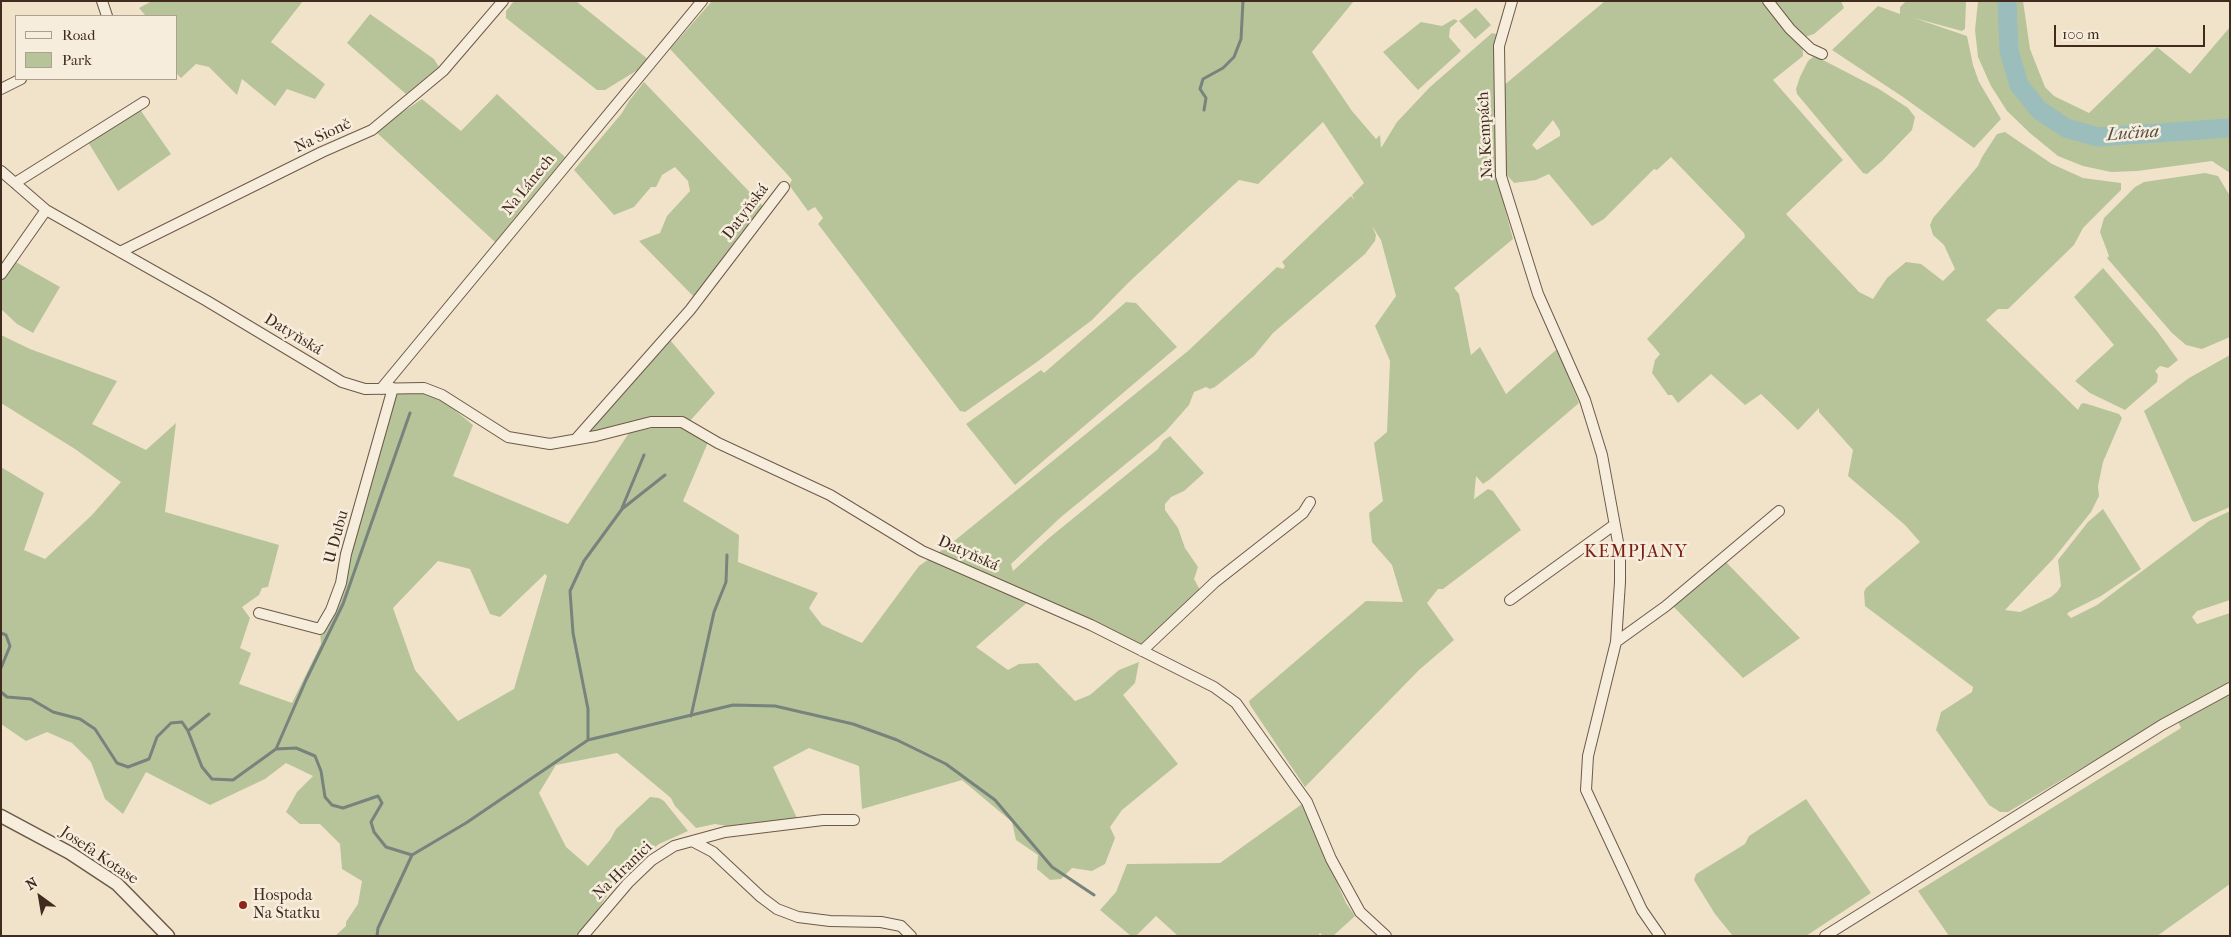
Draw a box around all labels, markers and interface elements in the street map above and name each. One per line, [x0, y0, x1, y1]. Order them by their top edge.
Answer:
legend [15, 15, 178, 80]
scale bar [2056, 15, 2207, 47]
text: 100 m [2062, 25, 2100, 43]
text: Road [62, 26, 95, 44]
text: Park [62, 51, 92, 69]
street label: Na Kempách [1474, 91, 1498, 179]
street label: Na Sioně [292, 115, 354, 157]
water label: Lučina [2106, 121, 2160, 147]
street label: Na Lánech [499, 151, 559, 219]
street label: Datyňská [719, 180, 773, 244]
street label: Datyňská [260, 310, 326, 360]
street label: U Dubu [321, 508, 353, 566]
street label: Datyňská [935, 532, 1001, 576]
district label: KEMPJANY [1583, 542, 1689, 564]
street label: Josefa Kotase [56, 823, 142, 889]
street label: Na Hranici [589, 838, 657, 904]
north arrow [15, 872, 65, 922]
text: N [23, 874, 41, 894]
place label: Hospoda Na Statku [253, 886, 320, 924]
marker: Hospoda Na Statku [237, 899, 249, 911]

